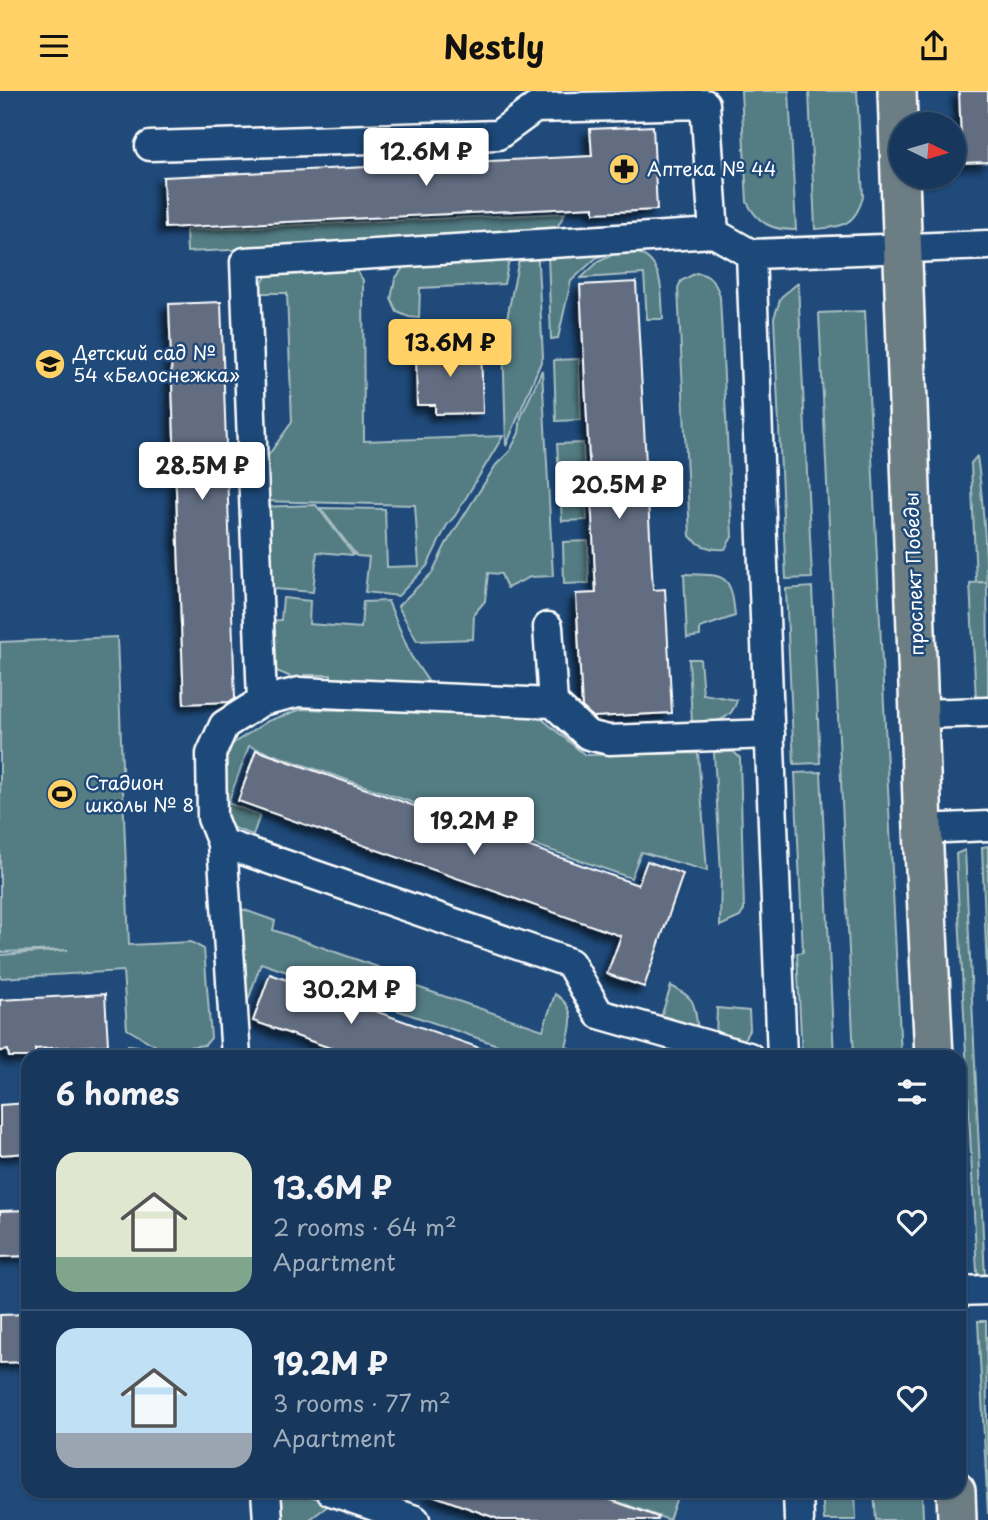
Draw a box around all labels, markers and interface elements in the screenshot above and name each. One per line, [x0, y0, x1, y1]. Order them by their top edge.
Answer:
text: Nestly [444, 22, 544, 70]
icon: menu [35, 27, 73, 65]
icon: share [915, 27, 953, 65]
north arrow [889, 112, 966, 189]
map controls [889, 112, 966, 189]
pin: 12.6M ₽ [361, 129, 491, 188]
text: 12.6M ₽ [380, 133, 472, 168]
pharmacy icon: Аптека № 44 [607, 152, 641, 186]
place label: Аптека № 44 [647, 154, 776, 182]
pin: 13.6M ₽ [385, 320, 515, 379]
text: 13.6M ₽ [404, 324, 496, 359]
place label: Детский сад № 54 «Белоснежка» [72, 338, 240, 388]
school or university icon: Детский сад № 54 «Белоснежка» [33, 347, 67, 381]
pin: 28.5M ₽ [137, 443, 267, 502]
text: 28.5M ₽ [155, 447, 249, 482]
pin: 20.5M ₽ [554, 461, 684, 521]
text: 20.5M ₽ [571, 466, 667, 501]
street label: проспект Победы [896, 492, 930, 656]
place label: Стадион школы № 8 [85, 768, 195, 818]
sports icon: Стадион школы № 8 [45, 777, 79, 811]
pin: 19.2M ₽ [409, 797, 539, 857]
text: 19.2M ₽ [430, 802, 518, 837]
pin: 30.2M ₽ [286, 967, 416, 1026]
text: 30.2M ₽ [302, 971, 400, 1006]
text: 6 homes [56, 1070, 179, 1115]
icon: filters [893, 1073, 931, 1111]
text: 13.6M ₽ [273, 1164, 392, 1209]
icon: home [112, 1180, 196, 1264]
icon: heart [893, 1203, 931, 1241]
text: 2 rooms · 64 m² [273, 1209, 457, 1244]
text: Apartment [273, 1244, 396, 1279]
text: 19.2M ₽ [273, 1340, 388, 1385]
icon: home [112, 1356, 196, 1440]
icon: heart [893, 1379, 931, 1417]
text: 3 rooms · 77 m² [273, 1385, 451, 1420]
text: Apartment [273, 1420, 396, 1455]

